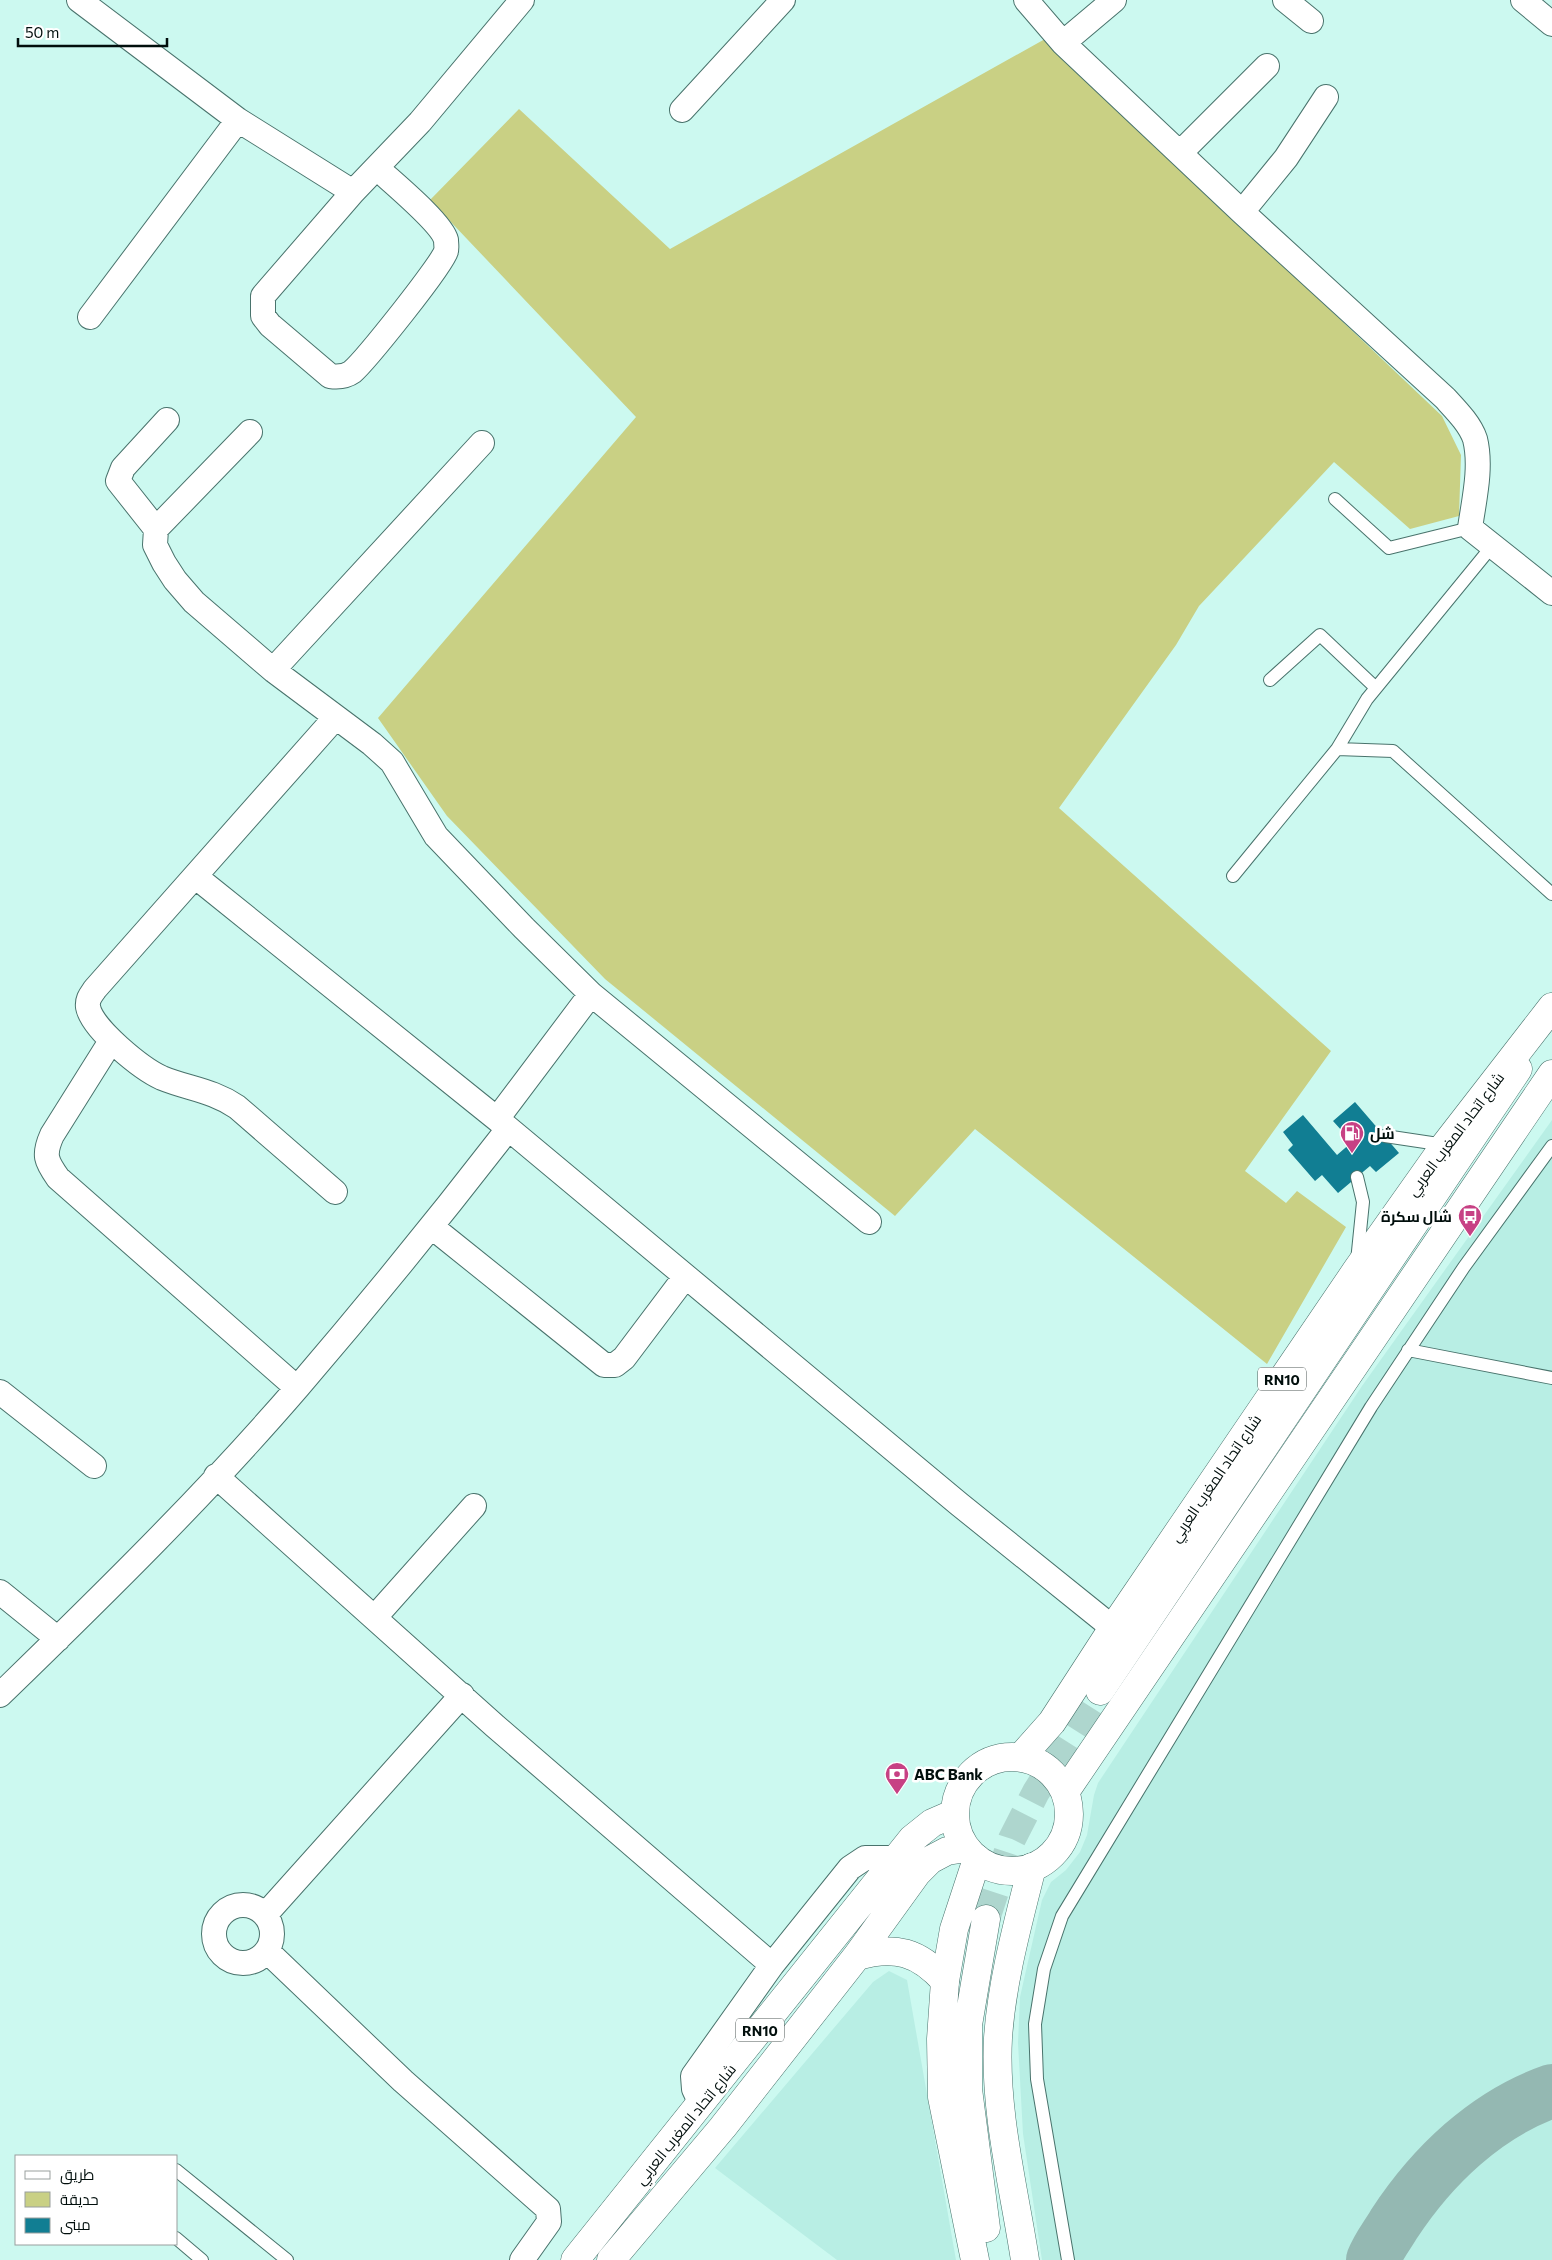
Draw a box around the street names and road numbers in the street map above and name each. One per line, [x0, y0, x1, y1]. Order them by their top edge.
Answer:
street label: شارع اتحاد المغرب العربي [1403, 1069, 1511, 1202]
road number: RN10 [1258, 1368, 1306, 1390]
street label: شارع اتحاد المغرب العربي [1166, 1411, 1268, 1547]
road number: RN10 [736, 2018, 784, 2042]
street label: شارع اتحاد المغرب العربي [631, 2060, 742, 2190]

